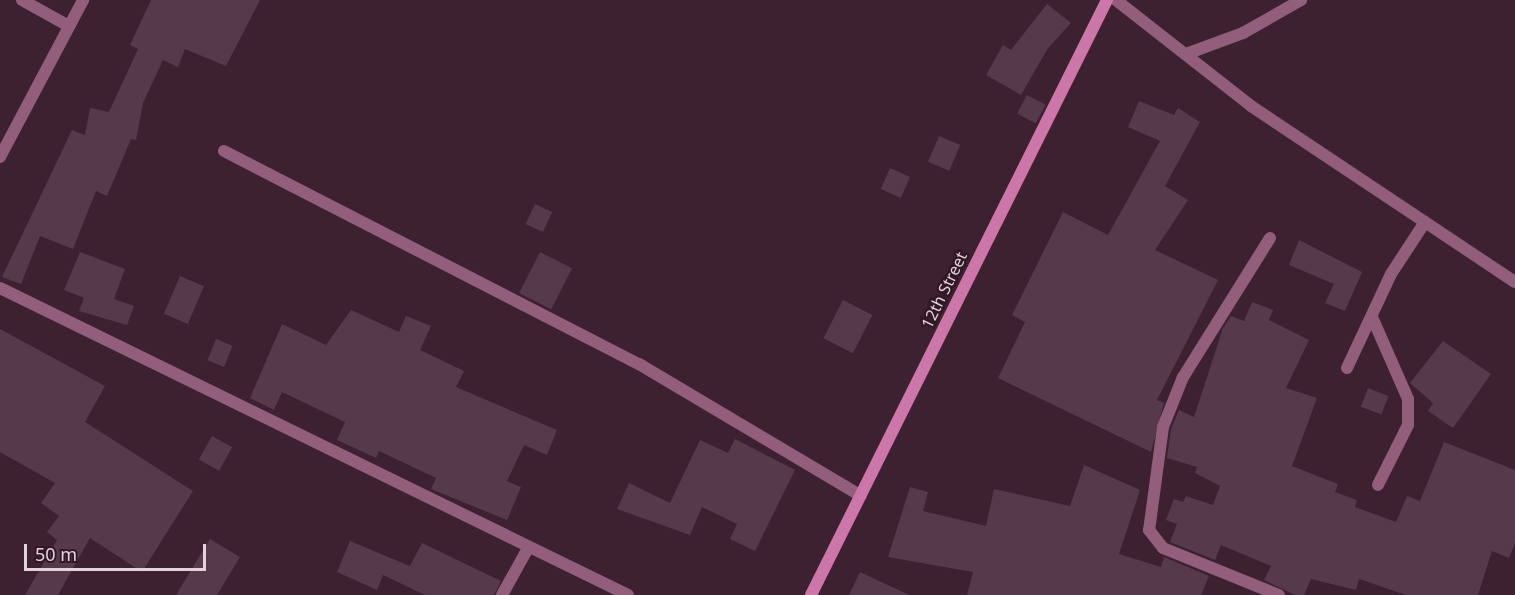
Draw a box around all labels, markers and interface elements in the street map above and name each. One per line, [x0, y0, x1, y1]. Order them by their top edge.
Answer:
street label: 12th Street [917, 249, 971, 331]
scale bar [27, 532, 208, 570]
text: 50 m [35, 542, 77, 566]

